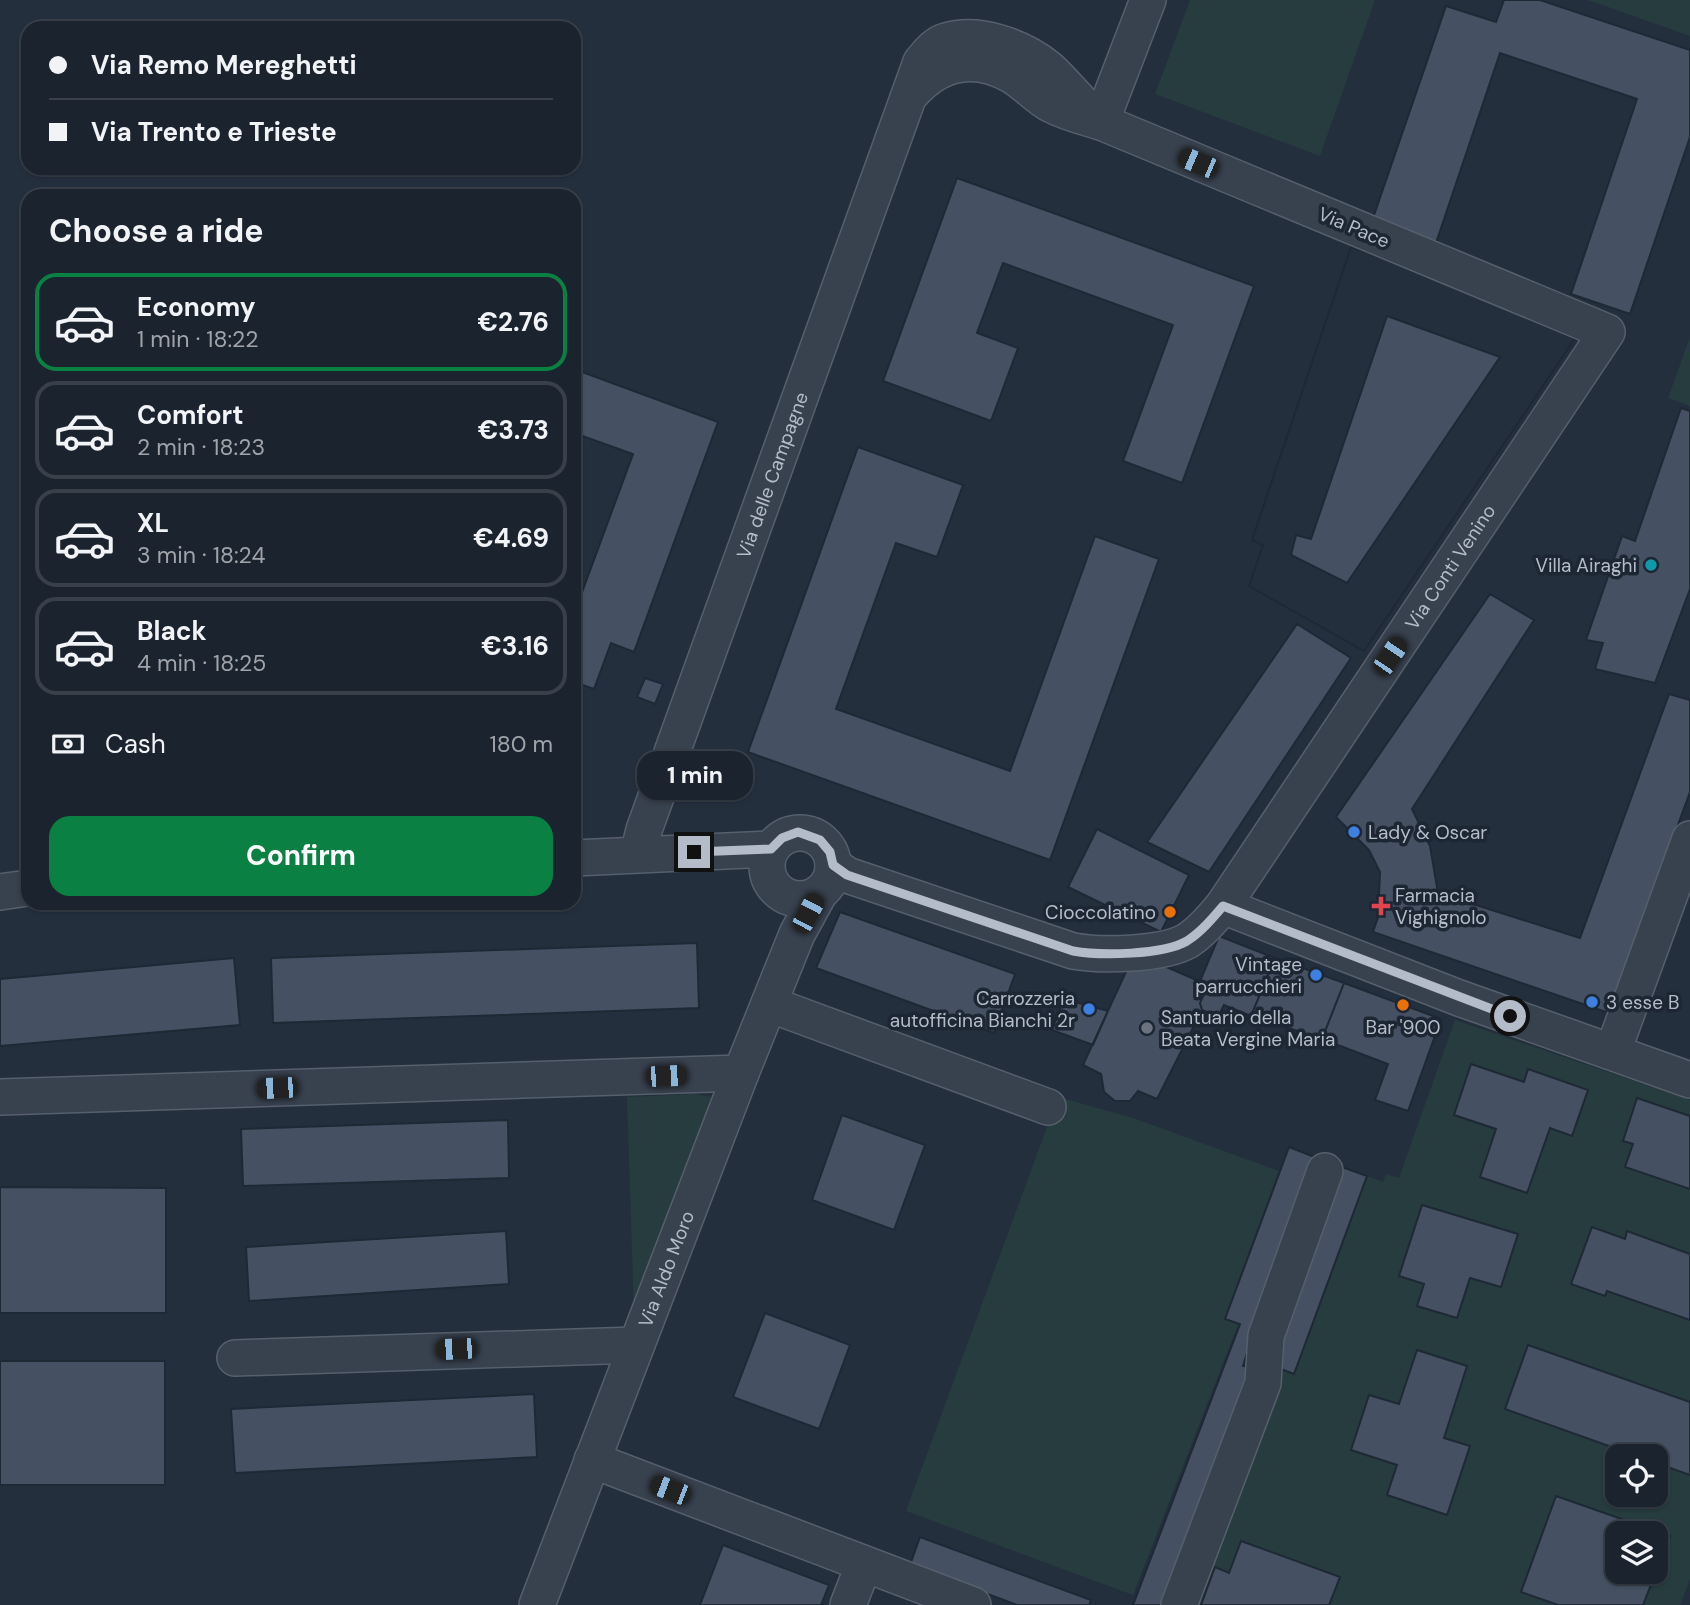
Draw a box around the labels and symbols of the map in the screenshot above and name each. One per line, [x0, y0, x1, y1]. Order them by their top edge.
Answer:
car [1175, 145, 1222, 181]
street label: Via Pace [1314, 201, 1393, 254]
street label: Via delle Campagne [731, 389, 814, 562]
street label: Via Conti Venino [1400, 500, 1501, 634]
place label: Villa Airaghi [1535, 553, 1637, 578]
marker: Villa Airaghi [1643, 557, 1659, 573]
car [1370, 633, 1411, 679]
callout: 1 min [636, 750, 752, 800]
place label: Lady & Oscar [1368, 820, 1487, 845]
marker: Lady & Oscar [1346, 824, 1362, 840]
route end [678, 836, 710, 868]
place label: Farmacia Vighignolo [1395, 883, 1487, 930]
car [789, 890, 828, 936]
marker: Farmacia Vighignolo [1373, 898, 1389, 914]
place label: Cioccolatino [1045, 900, 1156, 925]
marker: Cioccolatino [1162, 904, 1178, 920]
place label: Vintage parrucchieri [1195, 952, 1302, 999]
marker: Vintage parrucchieri [1308, 967, 1324, 983]
place label: Carrozzeria autofficina Bianchi 2r [890, 986, 1075, 1033]
place label: 3 esse B [1606, 990, 1679, 1015]
marker: 3 esse B [1584, 994, 1600, 1010]
marker: Bar '900 [1395, 997, 1411, 1013]
route start [1494, 1000, 1526, 1032]
marker: Carrozzeria autofficina Bianchi 2r [1081, 1001, 1097, 1017]
place label: Santuario della Beata Vergine Maria [1161, 1005, 1335, 1052]
place label: Bar '900 [1366, 1015, 1440, 1040]
marker: Santuario della Beata Vergine Maria [1139, 1020, 1155, 1036]
car [645, 1065, 688, 1087]
car [256, 1077, 299, 1099]
street label: Via Aldo Moro [633, 1207, 700, 1331]
car [435, 1338, 478, 1360]
car [647, 1473, 694, 1507]

